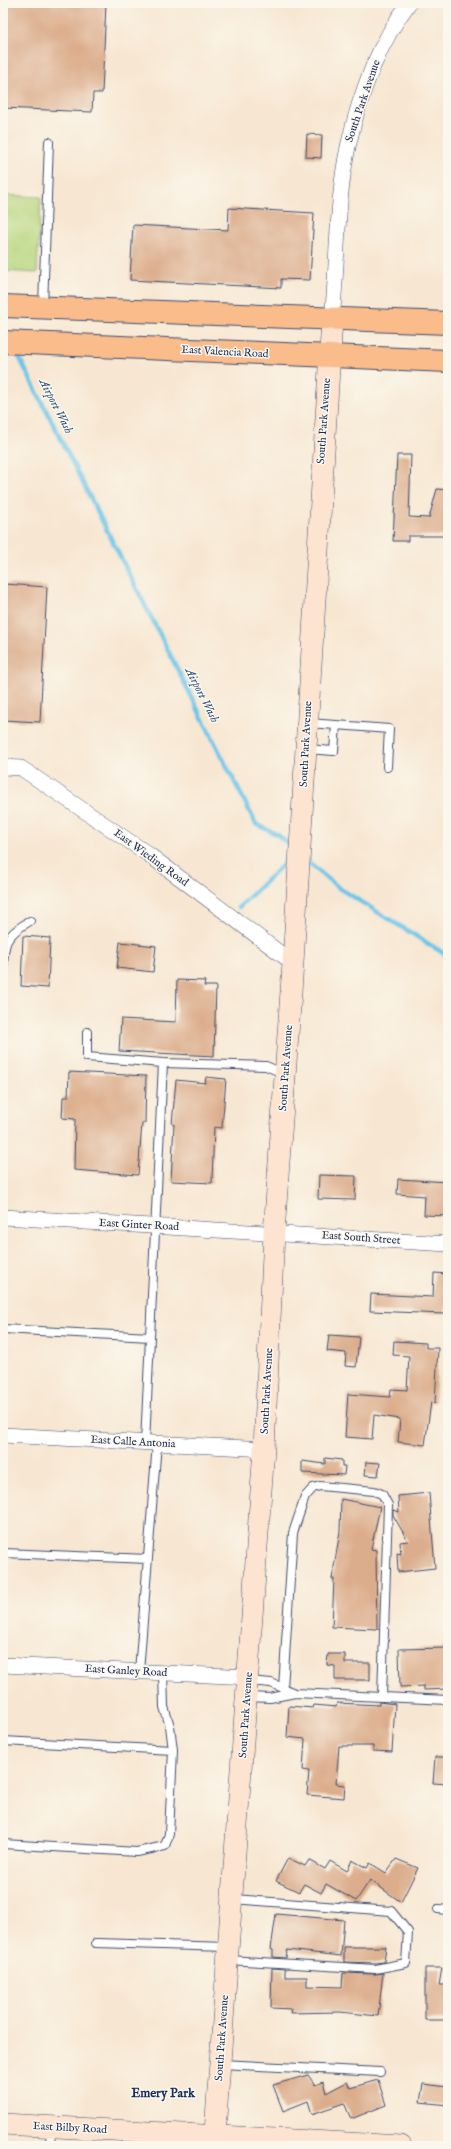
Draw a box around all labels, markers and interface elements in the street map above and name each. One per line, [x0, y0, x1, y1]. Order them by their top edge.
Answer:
street label: South Park Avenue [342, 58, 384, 144]
street label: East Valencia Road [181, 343, 269, 361]
water label: Airport Wash [35, 374, 76, 436]
street label: South Park Avenue [314, 378, 334, 464]
water label: Airport Wash [181, 663, 222, 725]
street label: South Park Avenue [297, 701, 315, 787]
street label: East Wieding Road [111, 826, 191, 890]
street label: South Park Avenue [276, 1025, 296, 1111]
street label: East Ginter Road [99, 1216, 179, 1234]
street label: East South Street [321, 1228, 401, 1248]
street label: South Park Avenue [258, 1348, 276, 1434]
street label: East Calle Antonia [90, 1433, 176, 1451]
street label: East Ganley Road [84, 1662, 168, 1680]
street label: South Park Avenue [236, 1672, 256, 1758]
street label: South Park Avenue [212, 1995, 232, 2081]
district label: Emery Park [131, 2085, 196, 2102]
street label: East Bilby Road [33, 2119, 108, 2137]

